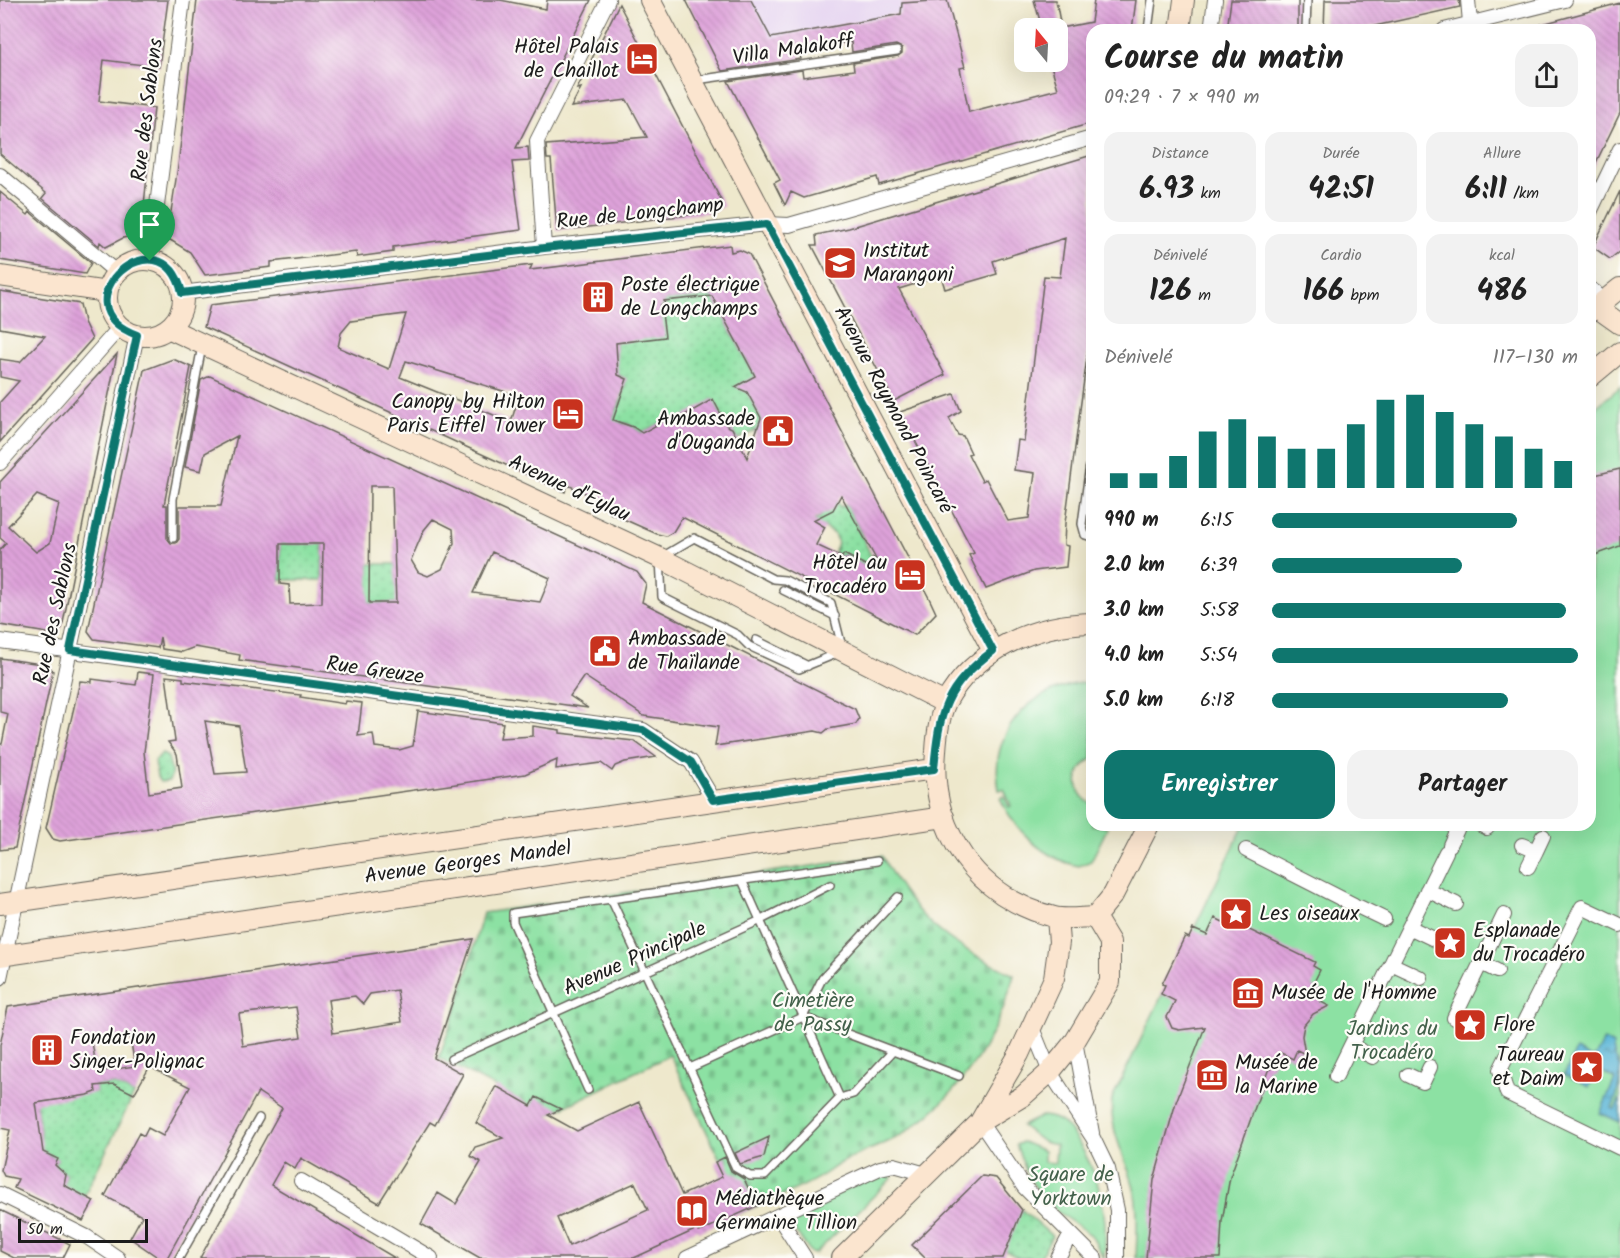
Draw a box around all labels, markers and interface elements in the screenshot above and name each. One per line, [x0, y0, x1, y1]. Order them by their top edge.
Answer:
north arrow [1014, 18, 1068, 72]
map controls [1014, 18, 1068, 72]
street label: Villa Malakoff [731, 25, 857, 75]
place label: Hôtel Palais de Chaillot [514, 31, 620, 88]
text: Course du matin [1104, 33, 1344, 86]
street label: Rue des Sablons [123, 36, 173, 184]
hotel icon: Hôtel Palais de Chaillot [624, 41, 660, 77]
button: share [1515, 44, 1578, 107]
text: 09:29 · 7 × 990 m [1104, 82, 1259, 114]
text: Distance [1151, 141, 1209, 166]
text: Durée [1322, 141, 1360, 166]
text: Allure [1483, 141, 1521, 166]
text: 6.93 [1139, 166, 1194, 214]
text: 42:51 [1308, 166, 1374, 214]
text: 6:11 [1465, 166, 1507, 214]
text: km [1194, 181, 1221, 206]
text: /km [1507, 181, 1539, 206]
street label: Rue de Longchamp [555, 189, 725, 239]
pin [124, 199, 175, 261]
icon: arrive [133, 208, 166, 241]
place label: Institut Marangoni [863, 235, 954, 292]
text: Dénivelé [1153, 243, 1207, 268]
text: Cardio [1320, 243, 1362, 268]
text: kcal [1489, 243, 1515, 268]
school or university icon: Institut Marangoni [822, 245, 858, 281]
text: 126 [1149, 268, 1192, 316]
text: 166 [1303, 268, 1344, 316]
text: 486 [1477, 268, 1527, 316]
place label: Poste électrique de Longchamps [621, 269, 760, 326]
building icon: Poste électrique de Longchamps [580, 279, 616, 315]
text: m [1192, 283, 1211, 308]
text: bpm [1344, 283, 1379, 308]
street label: Avenue Raymond Poincaré [824, 300, 962, 520]
text: Dénivelé [1104, 342, 1172, 374]
text: 117–130 m [1492, 342, 1578, 374]
place label: Canopy by Hilton Paris Eiffel Tower [387, 386, 546, 443]
hotel icon: Canopy by Hilton Paris Eiffel Tower [550, 396, 586, 432]
place label: Ambassade d'Ouganda [657, 403, 756, 460]
public building icon: Ambassade d'Ouganda [760, 413, 796, 449]
street label: Avenue d'Eylau [503, 446, 635, 532]
text: 990 m [1104, 505, 1159, 537]
text: 6:15 [1200, 505, 1233, 537]
street label: Rue des Sablons [25, 540, 87, 688]
place label: Hôtel au Trocadéro [804, 547, 887, 604]
text: 2.0 km [1104, 550, 1165, 582]
text: 6:39 [1200, 550, 1237, 582]
hotel icon: Hôtel au Trocadéro [892, 557, 928, 593]
text: 3.0 km [1104, 595, 1164, 627]
text: 5:58 [1200, 595, 1238, 627]
place label: Ambassade de Thaïlande [628, 623, 740, 680]
public building icon: Ambassade de Thaïlande [587, 633, 623, 669]
text: 4.0 km [1104, 640, 1164, 672]
text: 5:54 [1200, 640, 1237, 672]
street label: Rue Greuze [324, 648, 426, 694]
text: 5.0 km [1104, 685, 1163, 717]
text: 6:18 [1200, 685, 1234, 717]
button: Enregistrer [1104, 750, 1335, 819]
button: Partager [1347, 750, 1578, 819]
street label: Avenue Georges Mandel [362, 832, 574, 894]
place icon: Les oiseaux [1218, 896, 1254, 932]
place label: Les oiseaux [1259, 898, 1360, 931]
street label: Avenue Principale [558, 912, 712, 1005]
place label: Esplanade du Trocadéro [1473, 915, 1585, 972]
place icon: Esplanade du Trocadéro [1432, 925, 1468, 961]
museum icon: Musée de l'Homme [1230, 975, 1266, 1011]
place label: Musée de l'Homme [1271, 977, 1437, 1010]
park label: Cimetière de Passy [772, 985, 855, 1042]
place icon: Flore [1452, 1007, 1488, 1043]
place label: Flore [1493, 1009, 1536, 1042]
park label: Jardins du Trocadéro [1346, 1013, 1438, 1070]
place label: Fondation Singer-Polignac [70, 1022, 205, 1079]
building icon: Fondation Singer-Polignac [29, 1032, 65, 1068]
place label: Taureau et Daim [1493, 1039, 1564, 1096]
place label: Musée de la Marine [1235, 1047, 1318, 1104]
place icon: Taureau et Daim [1569, 1049, 1605, 1085]
museum icon: Musée de la Marine [1194, 1057, 1230, 1093]
park label: Square de Yorktown [1028, 1159, 1114, 1216]
place label: Médiathèque Germaine Tillion [715, 1183, 857, 1240]
library icon: Médiathèque Germaine Tillion [674, 1193, 710, 1229]
scale bar [18, 1216, 148, 1244]
text: 50 m [27, 1217, 63, 1242]

